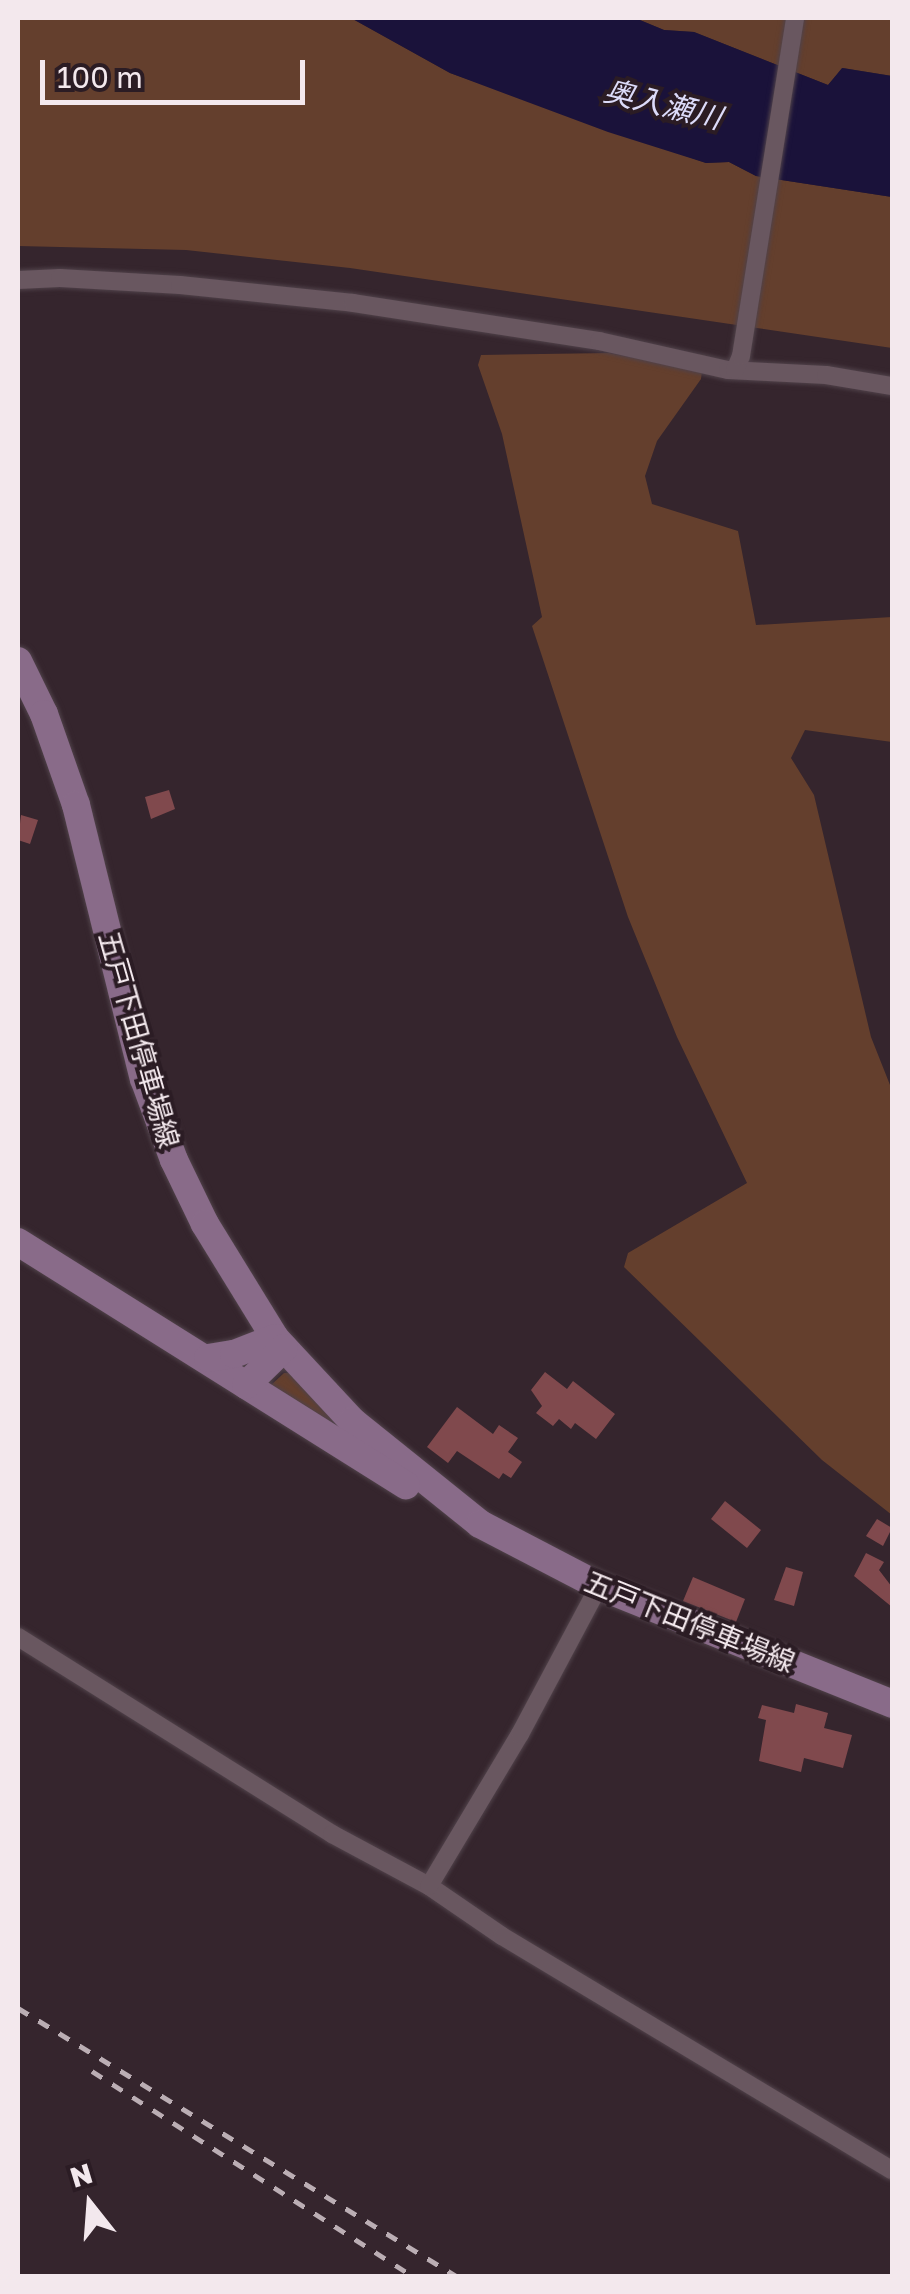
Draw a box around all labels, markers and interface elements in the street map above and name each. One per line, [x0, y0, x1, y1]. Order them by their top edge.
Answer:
scale bar [45, 40, 310, 102]
text: 100 m [57, 59, 143, 95]
water label: 奥入瀬川 [600, 72, 726, 136]
street label: 五戸下田停車場線 [92, 928, 186, 1152]
street label: 五戸下田停車場線 [580, 1564, 800, 1680]
north arrow [40, 2154, 140, 2254]
text: N [66, 2156, 96, 2194]

